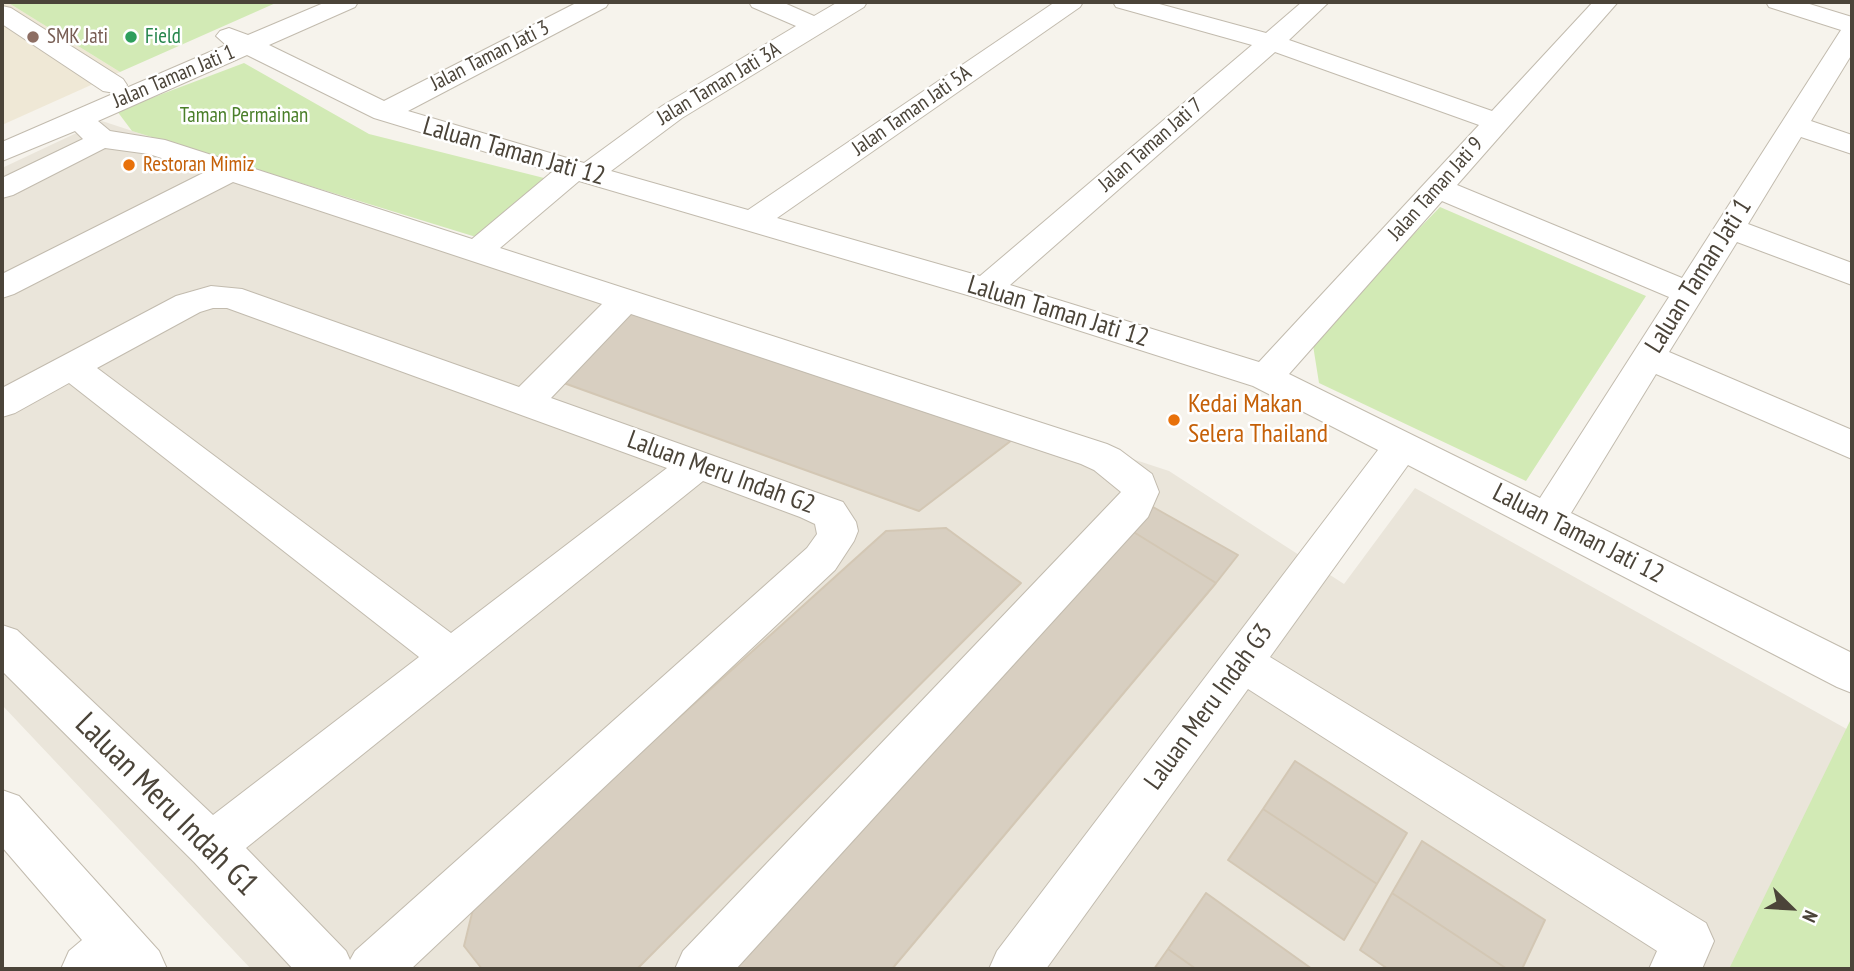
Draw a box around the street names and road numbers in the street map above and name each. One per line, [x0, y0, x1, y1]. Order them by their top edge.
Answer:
street label: Jalan Taman Jati 3 [426, 15, 554, 97]
street label: Jalan Taman Jati 3A [653, 37, 785, 131]
street label: Jalan Taman Jati 1 [109, 40, 239, 114]
street label: Jalan Taman Jati 5A [848, 61, 976, 161]
street label: Jalan Taman Jati 7 [1094, 93, 1208, 197]
street label: Laluan Taman Jati 12 [419, 111, 609, 193]
street label: Jalan Taman Jati 9 [1383, 132, 1489, 246]
street label: Laluan Taman Jati 1 [1639, 193, 1759, 359]
street label: Laluan Taman Jati 12 [964, 270, 1152, 354]
street label: Laluan Meru Indah G2 [623, 425, 819, 521]
street label: Laluan Taman Jati 12 [1487, 477, 1669, 591]
street label: Laluan Meru Indah G3 [1138, 618, 1280, 796]
street label: Laluan Meru Indah G1 [67, 706, 265, 904]

